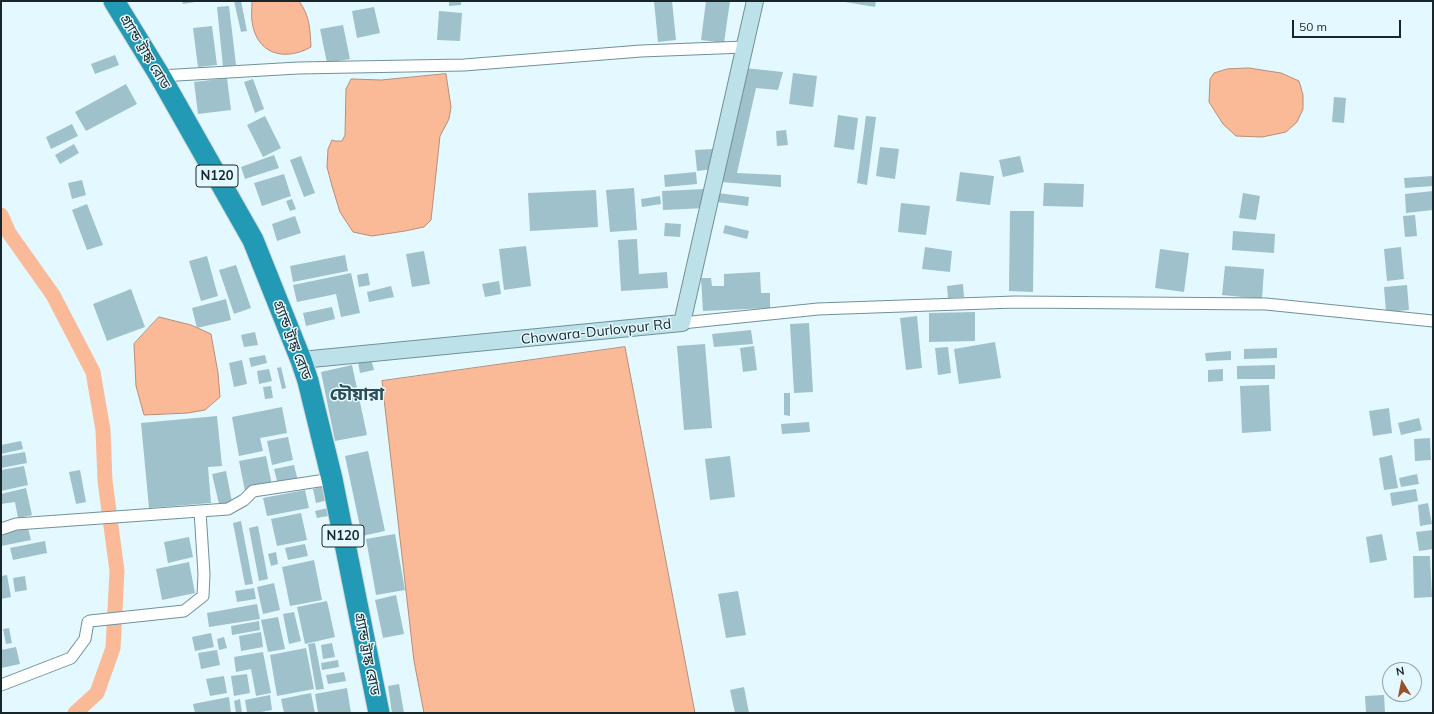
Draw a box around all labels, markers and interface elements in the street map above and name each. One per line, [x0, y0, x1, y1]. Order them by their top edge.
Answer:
street label: গ্র্যান্ড ট্রাঙ্ক রোড [116, 12, 174, 92]
scale bar [1294, 12, 1403, 38]
text: 50 m [1299, 19, 1327, 34]
road number: N120 [196, 165, 238, 187]
street label: গ্র্যান্ড ট্রাঙ্ক রোড [269, 298, 315, 382]
street label: Chowara-Durlovpur Rd [520, 316, 672, 348]
district label: চৌয়ারা [330, 384, 384, 406]
road number: N120 [322, 525, 364, 547]
street label: গ্র্যান্ড ট্রাঙ্ক রোড [351, 611, 383, 697]
north arrow [1382, 662, 1422, 702]
text: N [1395, 664, 1405, 679]

